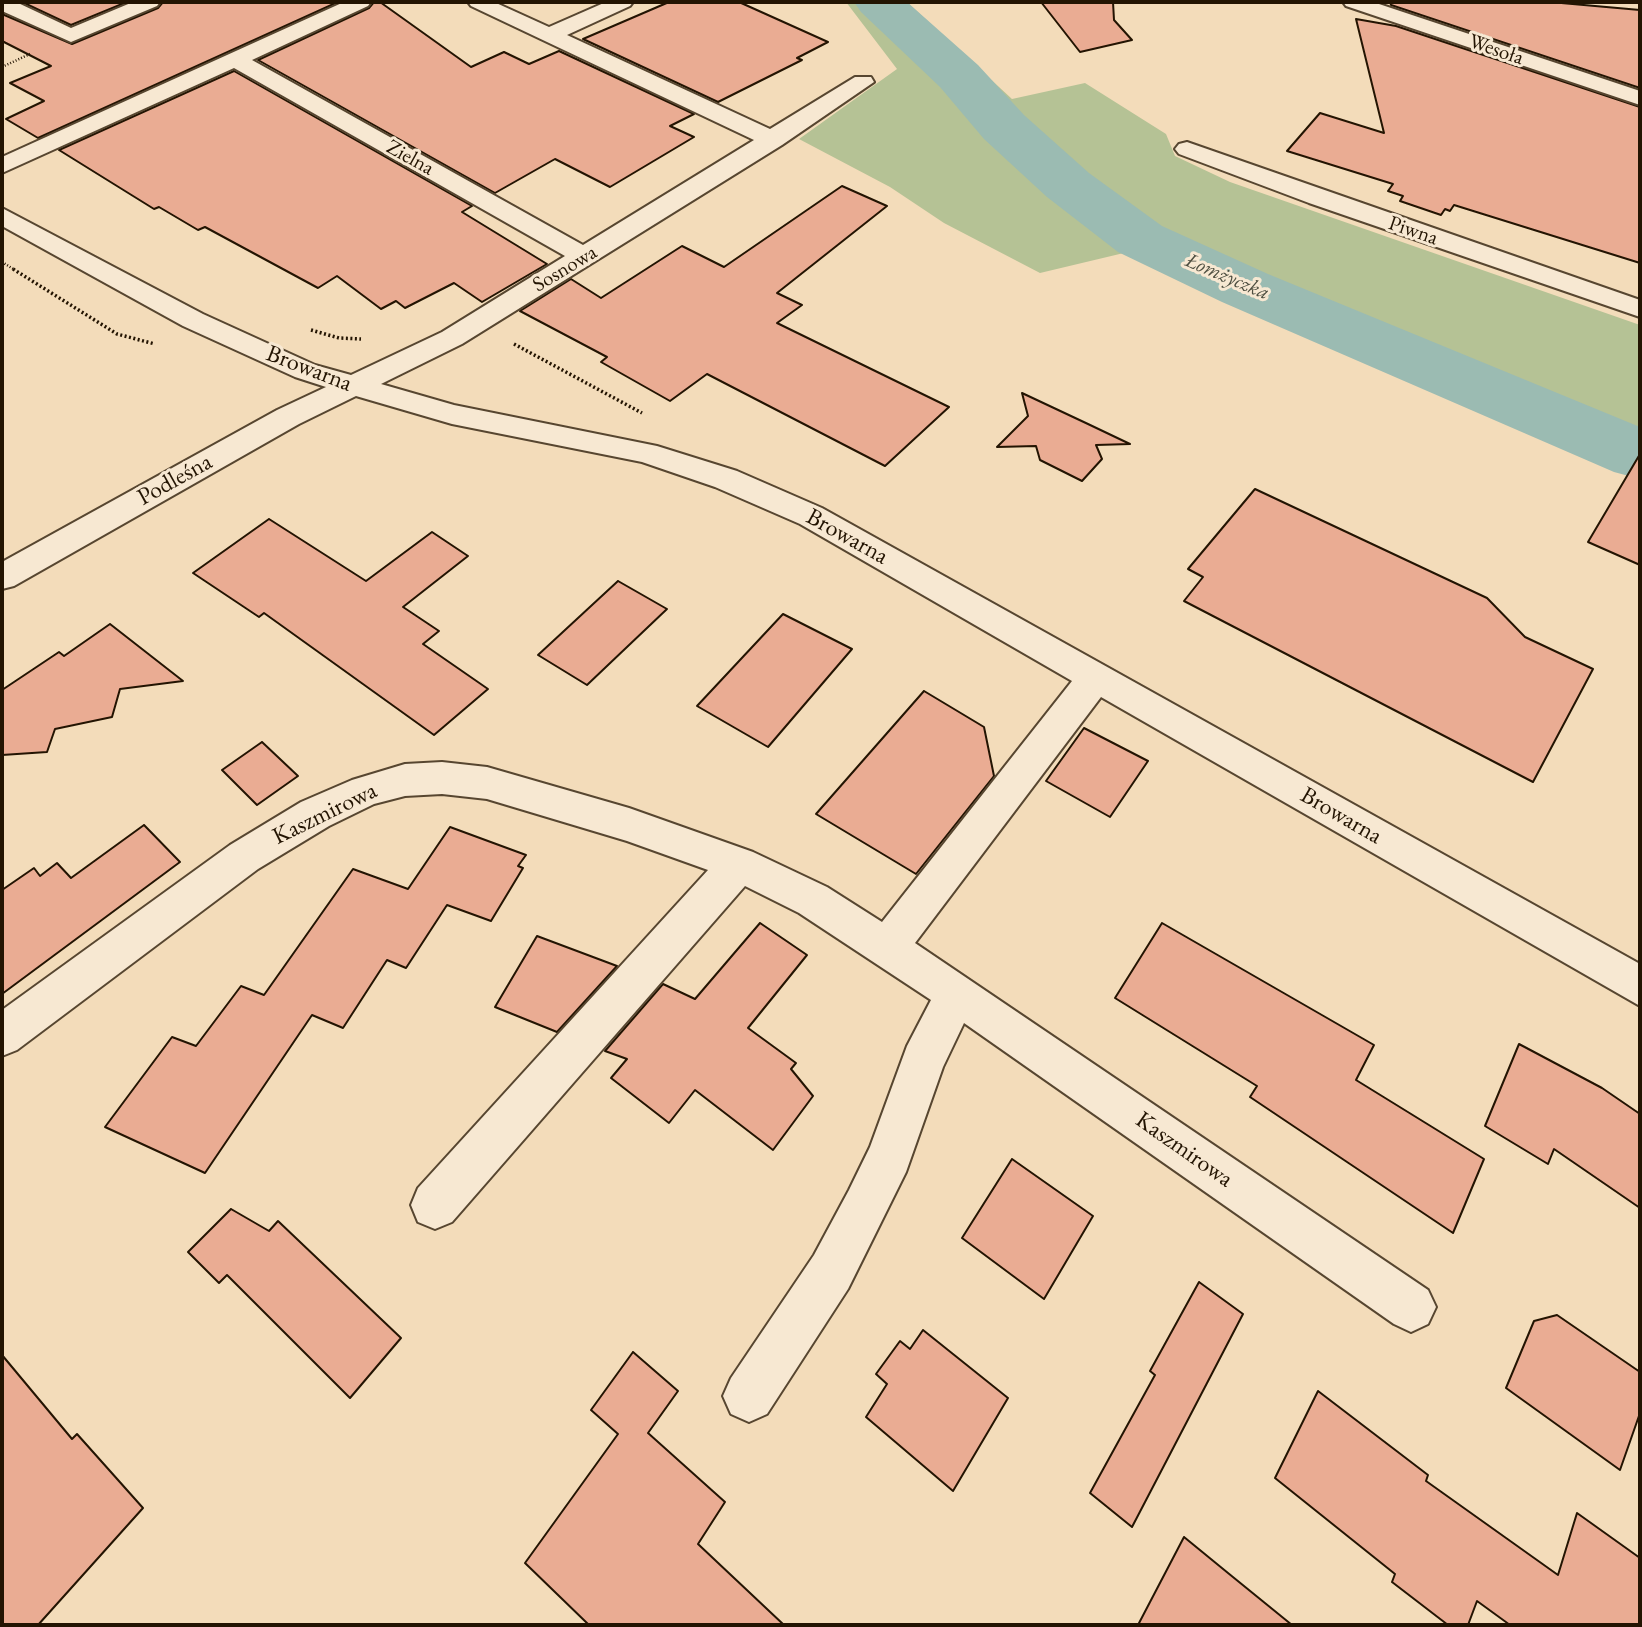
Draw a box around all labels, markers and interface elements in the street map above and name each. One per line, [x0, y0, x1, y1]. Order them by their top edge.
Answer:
street label: Wesoła [1465, 29, 1527, 71]
street label: Zielna [382, 135, 438, 181]
street label: Piwna [1385, 211, 1441, 251]
street label: Sosnowa [528, 240, 602, 298]
water label: Łomżyczka [1181, 248, 1273, 306]
street label: Browarna [262, 340, 356, 398]
street label: Podleśna [133, 448, 217, 512]
street label: Browarna [801, 503, 893, 571]
street label: Kaszmirowa [268, 776, 382, 852]
street label: Browarna [1295, 781, 1387, 851]
street label: Kaszmirowa [1130, 1106, 1238, 1194]

